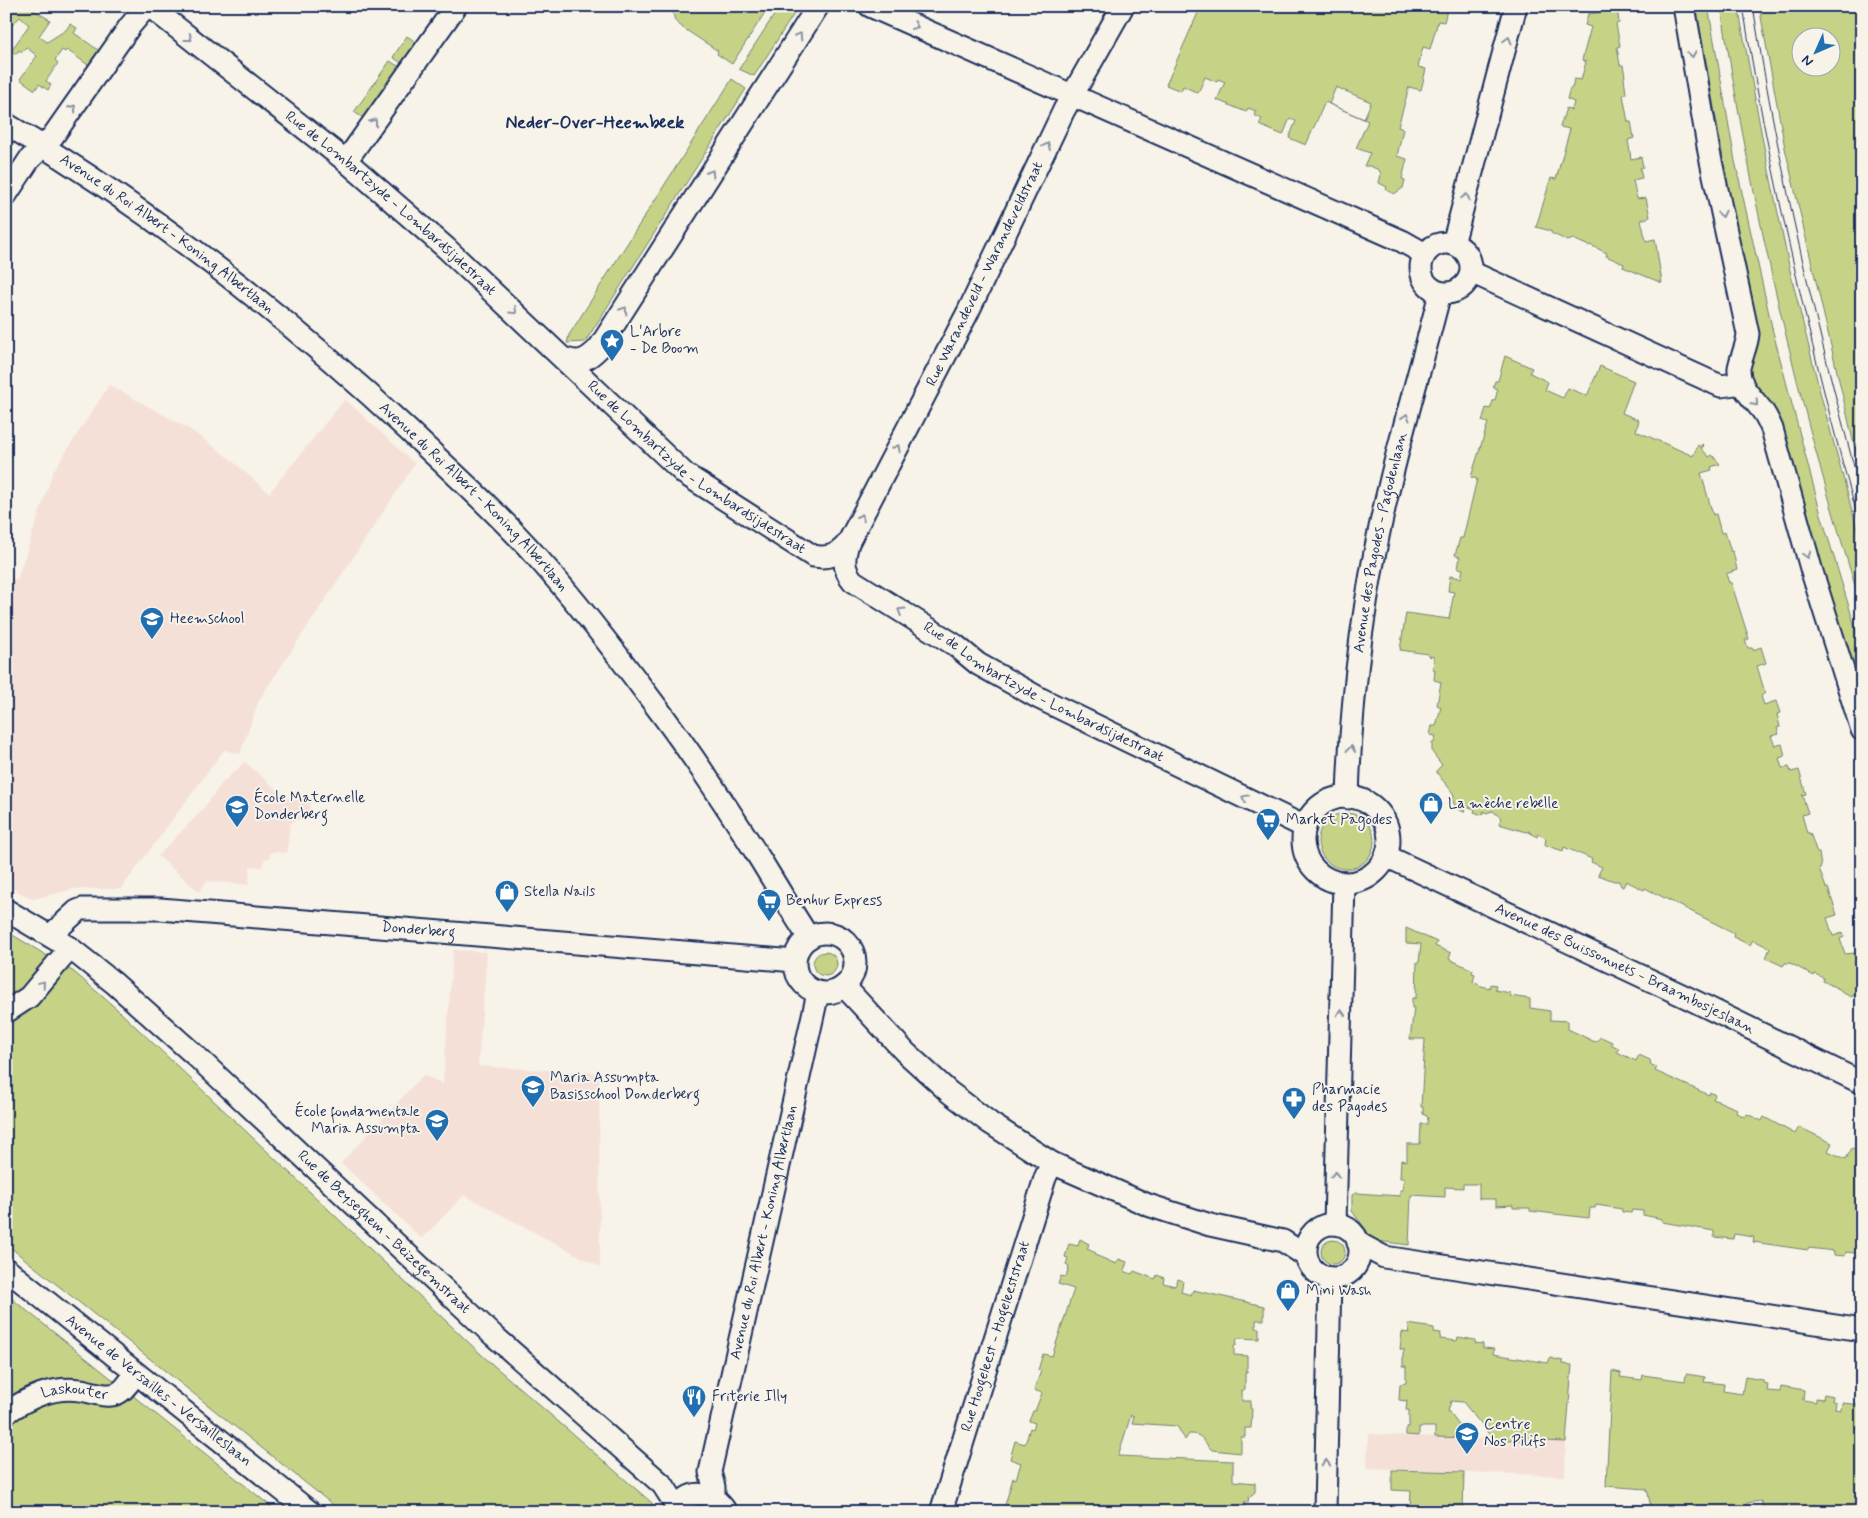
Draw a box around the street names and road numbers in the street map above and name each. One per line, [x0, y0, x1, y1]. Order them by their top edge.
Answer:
street label: Rue de Lombartzyde - Lombardsijdestraat [281, 107, 501, 301]
street label: Avenue du Roi Albert - Koning Albertlaan [56, 150, 278, 319]
street label: Rue Warandeveld - Warandeveldstraat [922, 158, 1048, 390]
street label: Rue de Lombartzyde - Lombardsijdestraat [583, 376, 810, 559]
street label: Avenue du Roi Albert - Koning Albertlaan [375, 398, 573, 596]
street label: Avenue des Pagodes - Pagodenlaan [1349, 430, 1412, 654]
street label: Rue de Lombartzyde - Lombardsijdestraat [919, 617, 1168, 767]
street label: Avenue des Buissonnets - Braambosjeslaan [1491, 899, 1758, 1039]
street label: Donderberg [381, 917, 456, 944]
street label: Avenue du Roi Albert - Koning Albertlaan [726, 1103, 802, 1362]
street label: Rue de Beyseghem - Beizegemstraat [293, 1146, 475, 1319]
street label: Rue Hoogeleest - Hogeleeststraat [957, 1238, 1035, 1434]
street label: Avenue de Versailles - Versailleslaan [61, 1310, 256, 1471]
street label: Laskouter [39, 1379, 110, 1405]

